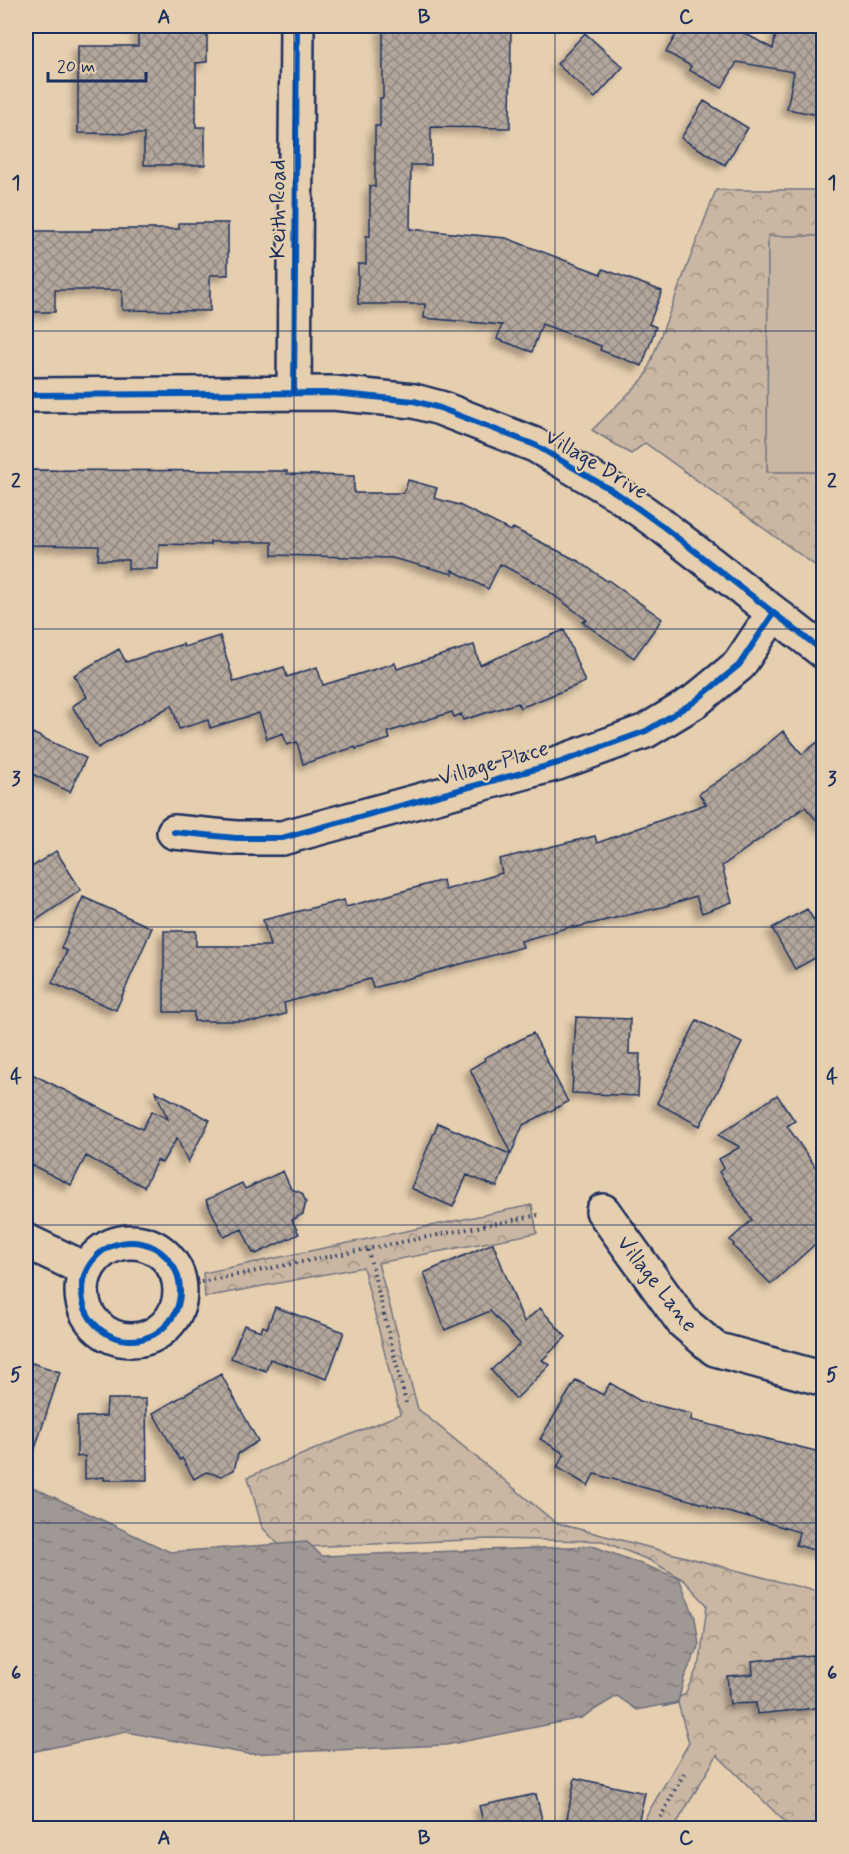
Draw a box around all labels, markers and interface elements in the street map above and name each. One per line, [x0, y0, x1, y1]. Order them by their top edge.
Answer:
text: A [157, 4, 171, 31]
text: B [418, 4, 431, 31]
text: C [679, 4, 694, 31]
scale bar [48, 45, 146, 83]
text: 20 m [57, 55, 95, 79]
street label: Keith Road [265, 159, 293, 259]
text: 1 [12, 170, 20, 197]
text: 1 [828, 170, 836, 197]
street label: Village Drive [539, 423, 653, 507]
text: 2 [11, 468, 21, 495]
text: 2 [827, 468, 837, 495]
street label: Village Place [435, 735, 552, 794]
text: 3 [11, 766, 21, 793]
text: 3 [827, 766, 837, 793]
text: 4 [10, 1064, 22, 1091]
text: 4 [826, 1064, 838, 1091]
street label: Village Lane [609, 1230, 703, 1339]
text: 5 [10, 1362, 22, 1389]
text: 5 [826, 1362, 838, 1389]
text: 6 [11, 1660, 21, 1687]
text: 6 [827, 1660, 837, 1687]
text: A [157, 1825, 171, 1852]
text: B [418, 1825, 431, 1852]
text: C [679, 1825, 694, 1852]

